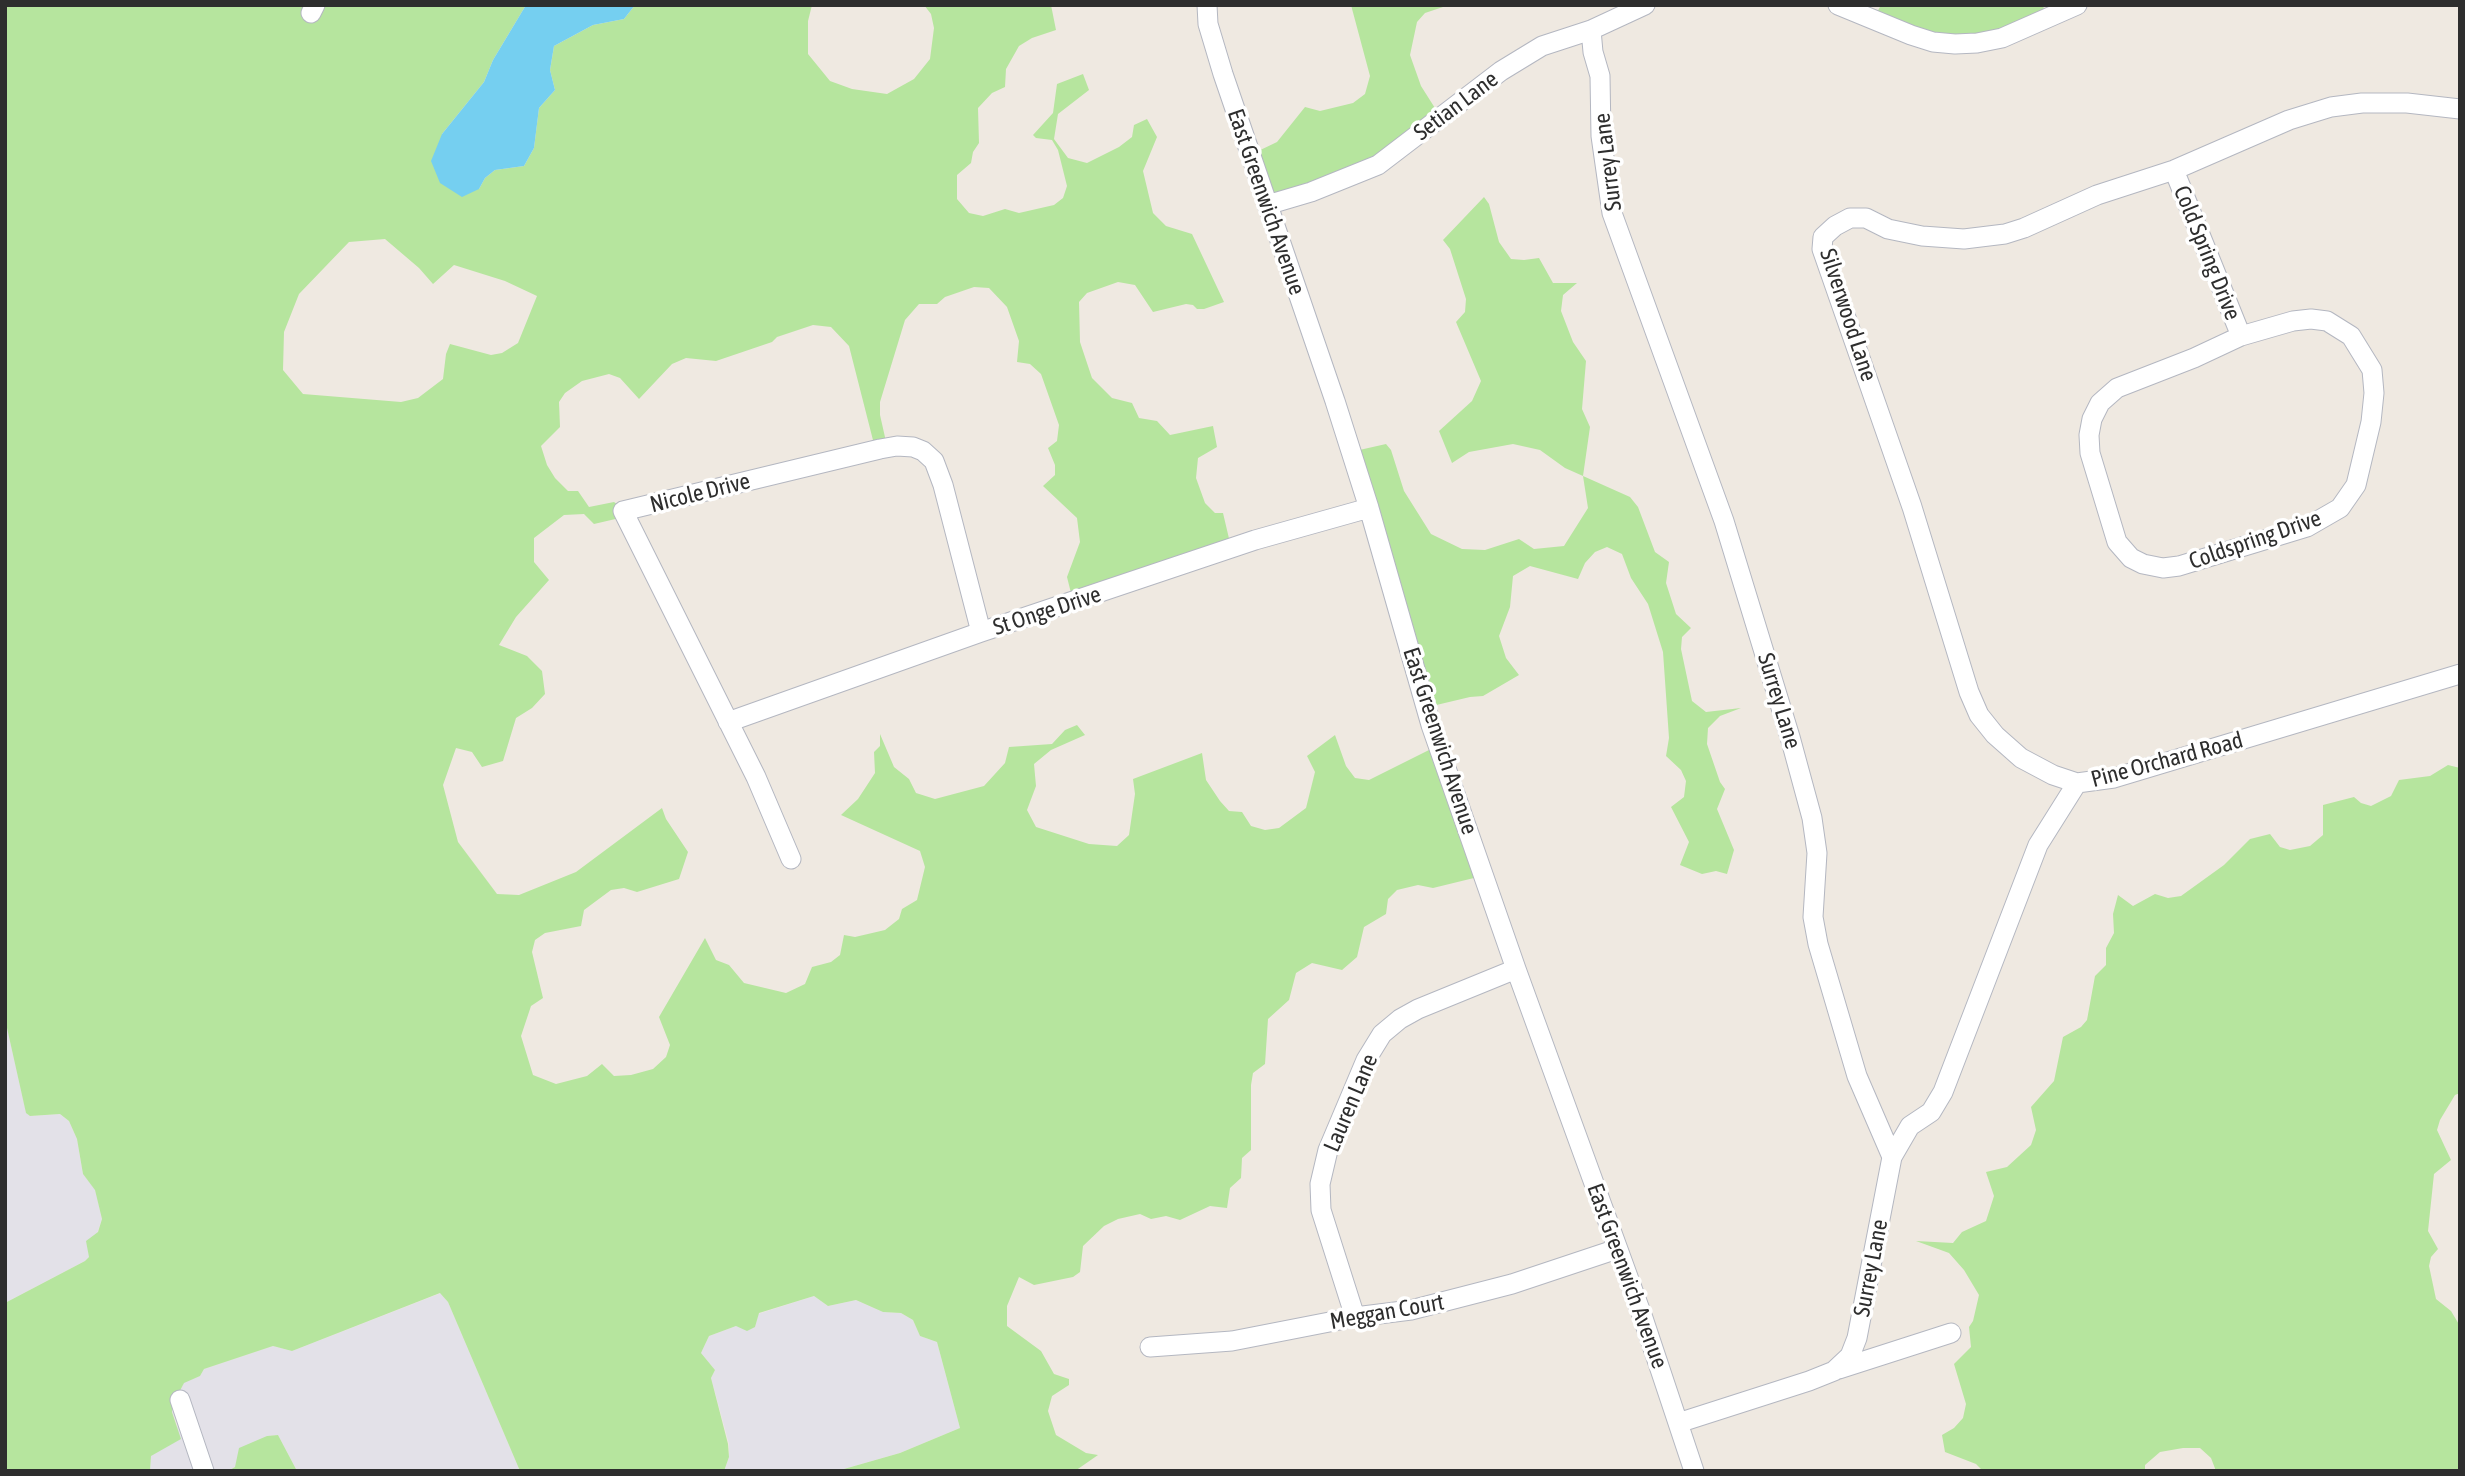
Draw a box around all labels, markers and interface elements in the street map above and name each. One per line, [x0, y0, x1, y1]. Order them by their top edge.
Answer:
street label: Setian Lane [1408, 65, 1504, 147]
street label: East Greenwich Avenue [1221, 105, 1311, 299]
street label: Surrey Lane [1588, 111, 1628, 213]
street label: Cold Spring Drive [2168, 182, 2246, 324]
street label: Silverwood Lane [1814, 245, 1882, 385]
street label: Nicole Drive [647, 467, 753, 519]
street label: Coldspring Drive [2185, 505, 2325, 575]
street label: St Onge Drive [990, 581, 1104, 641]
street label: East Greenwich Avenue [1397, 644, 1483, 838]
street label: Surrey Lane [1751, 650, 1807, 752]
street label: Pine Orchard Road [2088, 726, 2246, 794]
street label: Lauren Lane [1318, 1050, 1384, 1156]
street label: East Greenwich Avenue [1581, 1180, 1673, 1372]
street label: Surrey Lane [1848, 1217, 1894, 1319]
street label: Meggan Court [1328, 1288, 1446, 1336]

